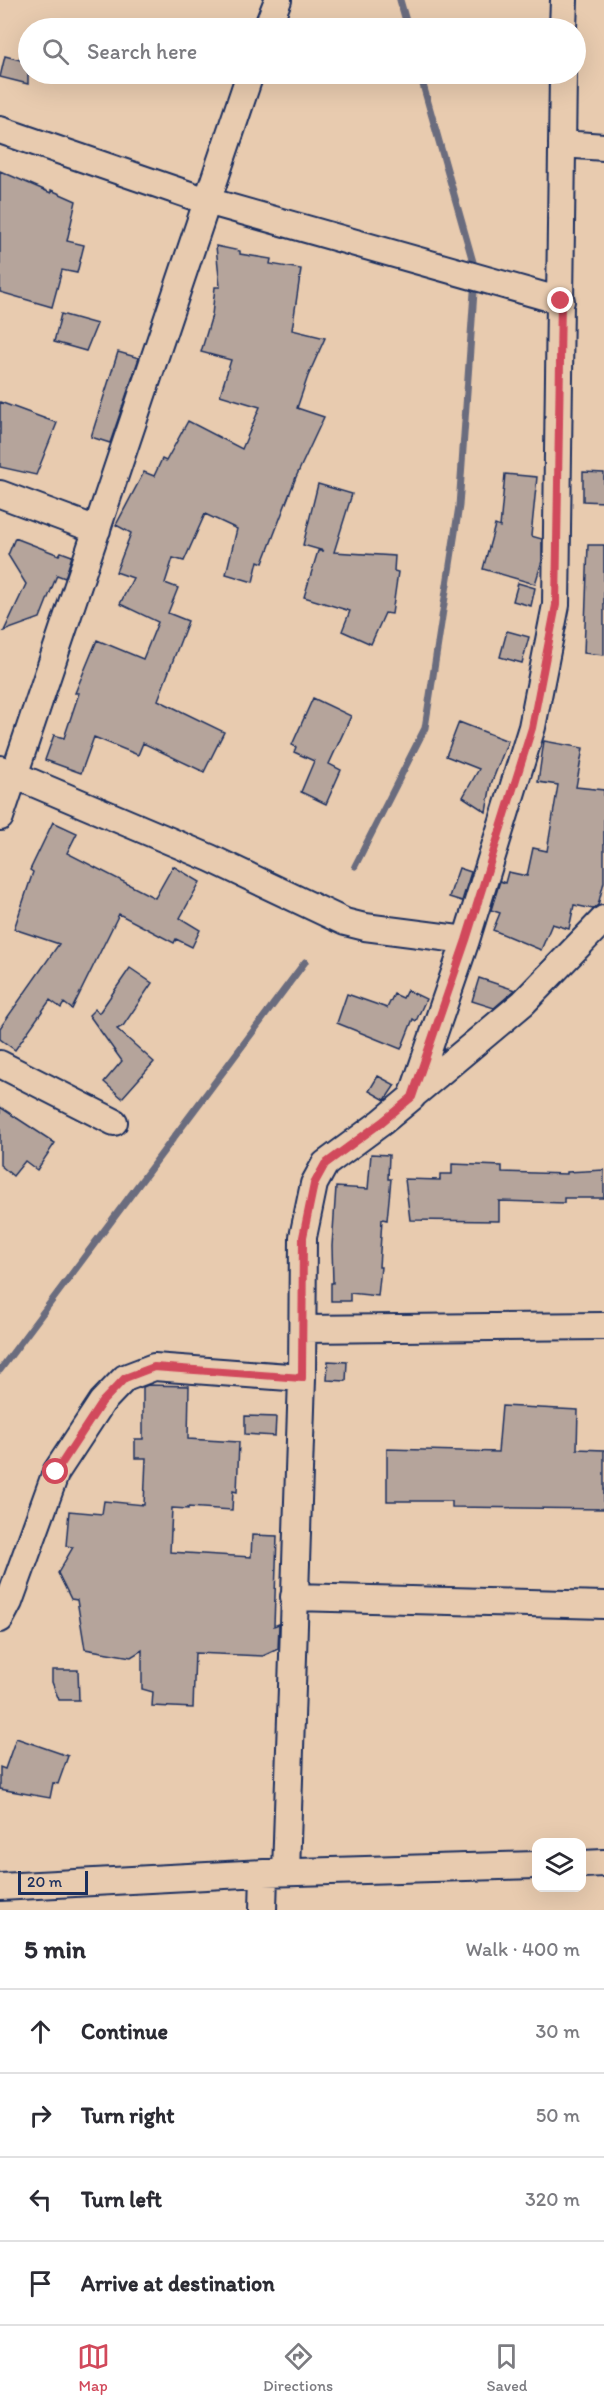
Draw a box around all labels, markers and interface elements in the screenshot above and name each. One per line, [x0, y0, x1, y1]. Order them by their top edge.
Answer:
search box [18, 18, 586, 84]
icon: search [39, 35, 72, 68]
text: Search here [87, 38, 197, 65]
route end [547, 287, 573, 313]
route start [42, 1458, 68, 1484]
map controls [532, 1838, 586, 1892]
button: layers [532, 1838, 586, 1892]
scale bar [18, 1868, 88, 1896]
text: 20 m [27, 1872, 62, 1891]
text: 5 min [24, 1933, 86, 1965]
text: Walk · 400 m [466, 1937, 580, 1961]
icon: ahead [24, 2015, 57, 2048]
text: Continue [81, 2018, 168, 2045]
text: 30 m [535, 2019, 580, 2043]
icon: right [24, 2099, 57, 2132]
text: Turn right [81, 2102, 175, 2129]
text: 50 m [536, 2103, 580, 2127]
icon: left [24, 2183, 57, 2216]
text: Turn left [81, 2186, 162, 2213]
text: 320 m [525, 2187, 580, 2211]
icon: arrive [24, 2267, 57, 2300]
text: Arrive at destination [81, 2270, 275, 2297]
tab: Map [77, 2340, 110, 2395]
tab: Directions [263, 2340, 333, 2395]
tab: Saved [487, 2340, 527, 2395]

